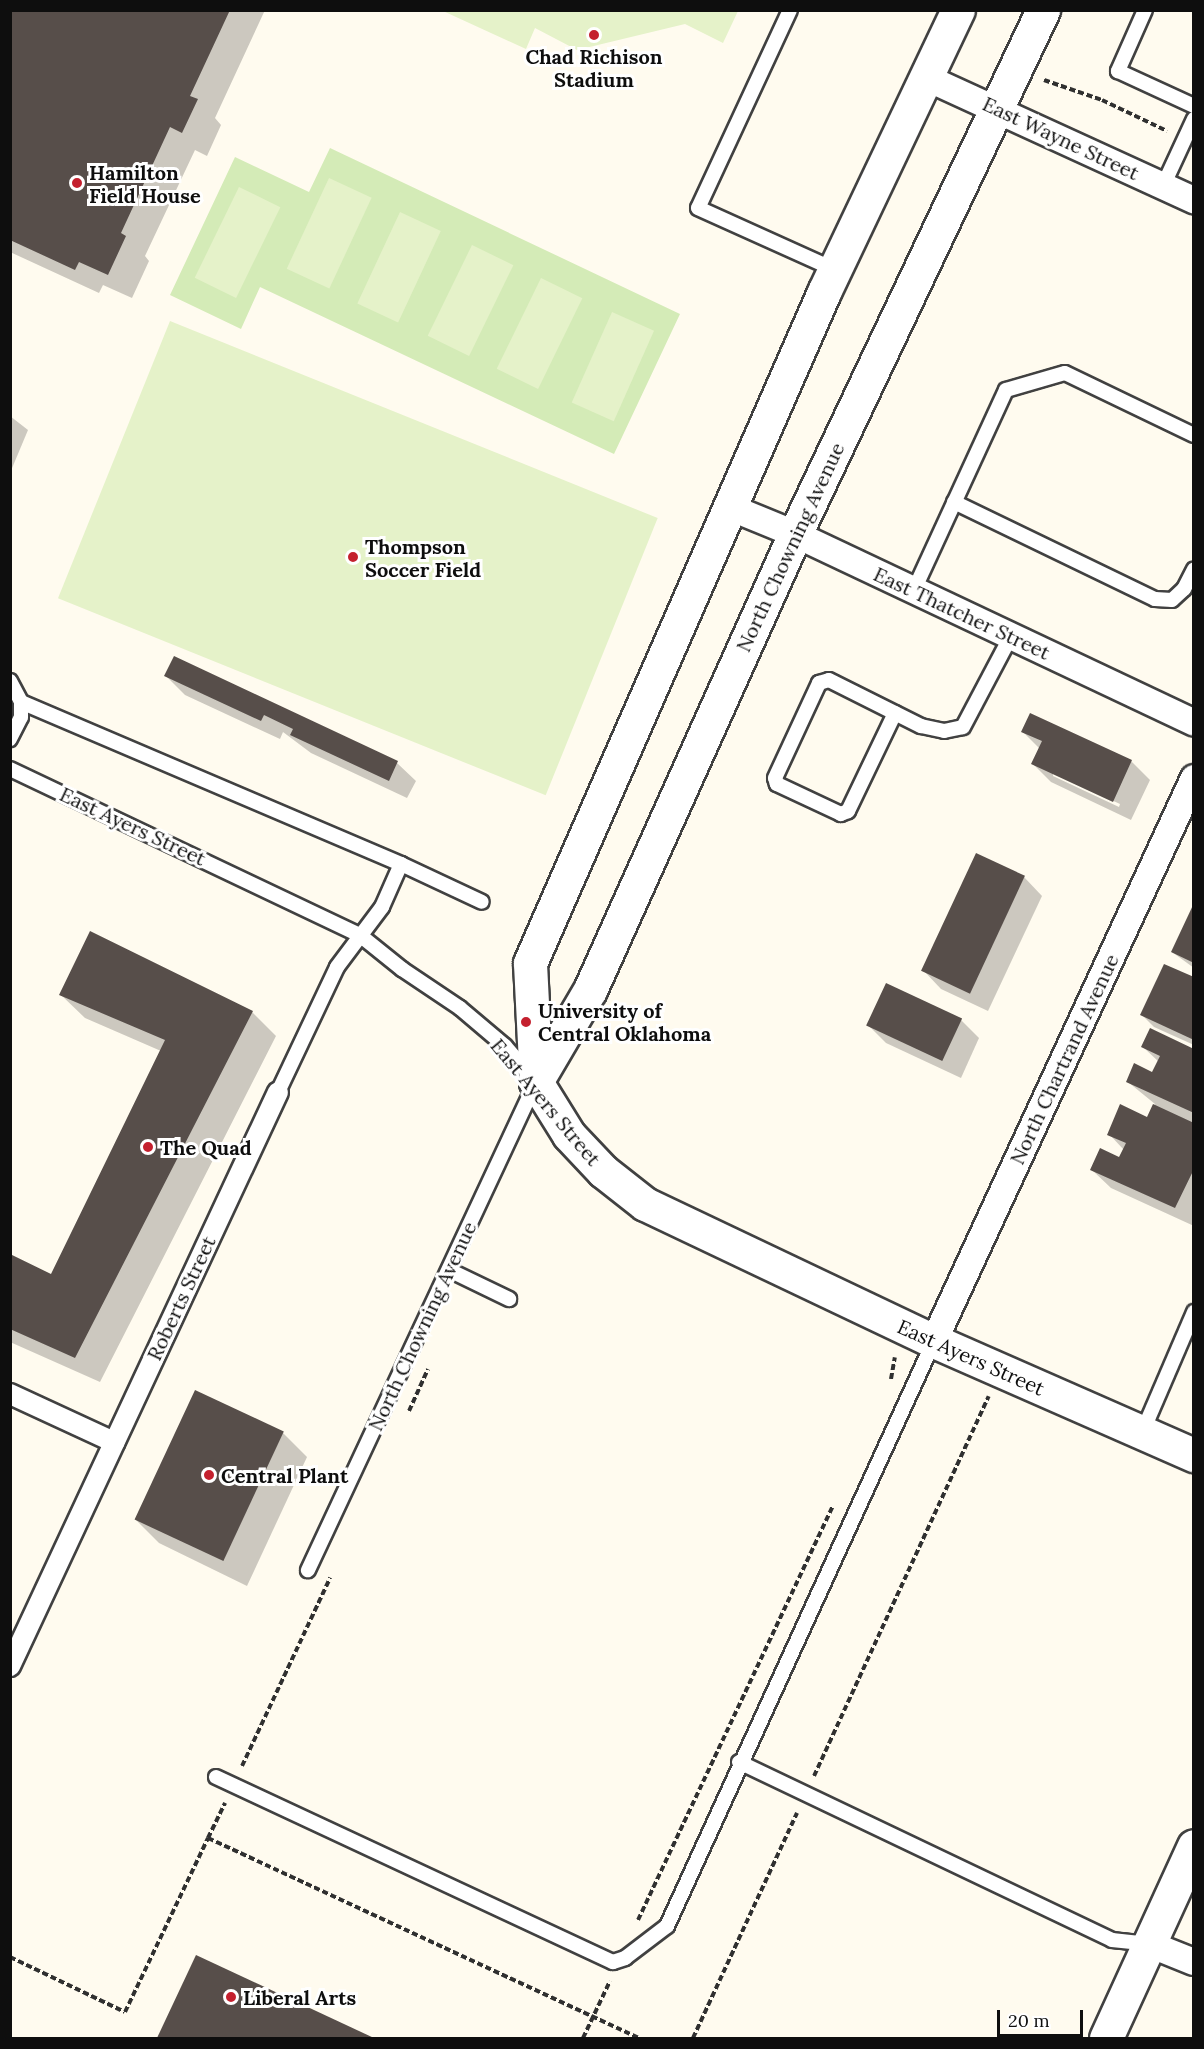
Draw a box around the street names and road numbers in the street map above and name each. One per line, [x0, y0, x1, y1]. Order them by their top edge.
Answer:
street label: East Wayne Street [979, 91, 1143, 185]
street label: North Chowning Avenue [731, 439, 849, 655]
street label: East Thatcher Street [870, 562, 1054, 664]
street label: East Ayers Street [56, 782, 210, 870]
street label: North Chartrand Avenue [1005, 950, 1123, 1168]
street label: East Ayers Street [486, 1034, 606, 1170]
street label: North Chowning Avenue [363, 1218, 481, 1434]
street label: Roberts Street [142, 1232, 220, 1364]
street label: East Ayers Street [894, 1314, 1048, 1400]

